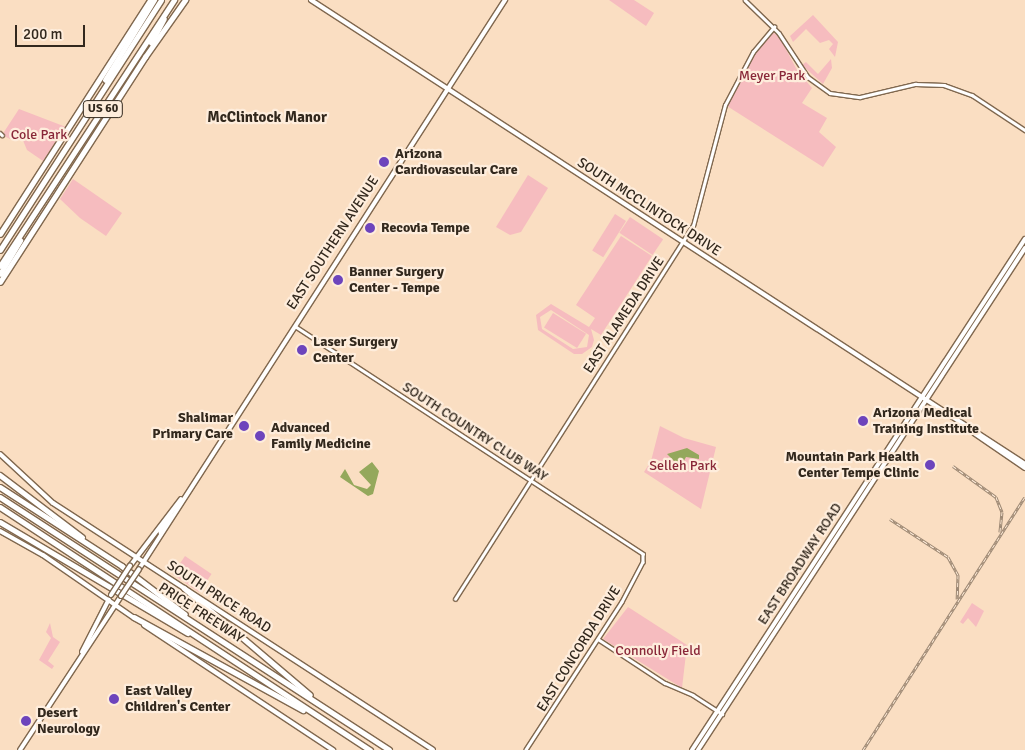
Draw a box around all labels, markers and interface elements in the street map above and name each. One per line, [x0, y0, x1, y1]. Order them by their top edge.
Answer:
scale bar [18, 15, 88, 47]
text: 200 m [23, 25, 63, 43]
park label: Meyer Park [739, 68, 805, 84]
road number: US 60 [82, 100, 124, 118]
district label: McClintock Manor [207, 109, 327, 127]
park label: Cole Park [11, 127, 67, 143]
place label: Arizona Cardiovascular Care [395, 146, 518, 178]
street label: SOUTH MCCLINTOCK DRIVE [574, 154, 724, 260]
marker: Arizona Cardiovascular Care [377, 155, 391, 169]
street label: EAST SOUTHERN AVENUE [283, 173, 383, 313]
place label: Recovia Tempe [381, 220, 470, 236]
marker: Recovia Tempe [363, 221, 377, 235]
street label: EAST ALAMEDA DRIVE [580, 254, 668, 376]
place label: Banner Surgery Center - Tempe [349, 264, 444, 296]
marker: Banner Surgery Center - Tempe [331, 273, 345, 287]
place label: Laser Surgery Center [313, 334, 398, 367]
marker: Laser Surgery Center [295, 343, 309, 357]
street label: SOUTH COUNTRY CLUB WAY [399, 379, 551, 485]
place label: Arizona Medical Training Institute [873, 405, 979, 438]
place label: Shalimar Primary Care [152, 410, 233, 442]
marker: Arizona Medical Training Institute [857, 415, 869, 427]
marker: Shalimar Primary Care [237, 419, 251, 433]
place label: Advanced Family Medicine [271, 420, 371, 452]
marker: Advanced Family Medicine [253, 429, 267, 443]
place label: Mountain Park Health Center Tempe Clinic [785, 449, 919, 482]
park label: Selleh Park [649, 458, 717, 474]
marker: Mountain Park Health Center Tempe Clinic [923, 458, 937, 472]
street label: EAST BROADWAY ROAD [754, 500, 846, 628]
street label: SOUTH PRICE ROAD [164, 557, 274, 637]
street label: PRICE FREEWAY [155, 579, 247, 647]
street label: EAST CONCORDA DRIVE [533, 583, 625, 715]
park label: Connolly Field [615, 643, 701, 659]
place label: East Valley Children's Center [125, 683, 230, 716]
marker: East Valley Children's Center [107, 692, 121, 706]
place label: Desert Neurology [37, 705, 100, 738]
marker: Desert Neurology [19, 714, 33, 728]

